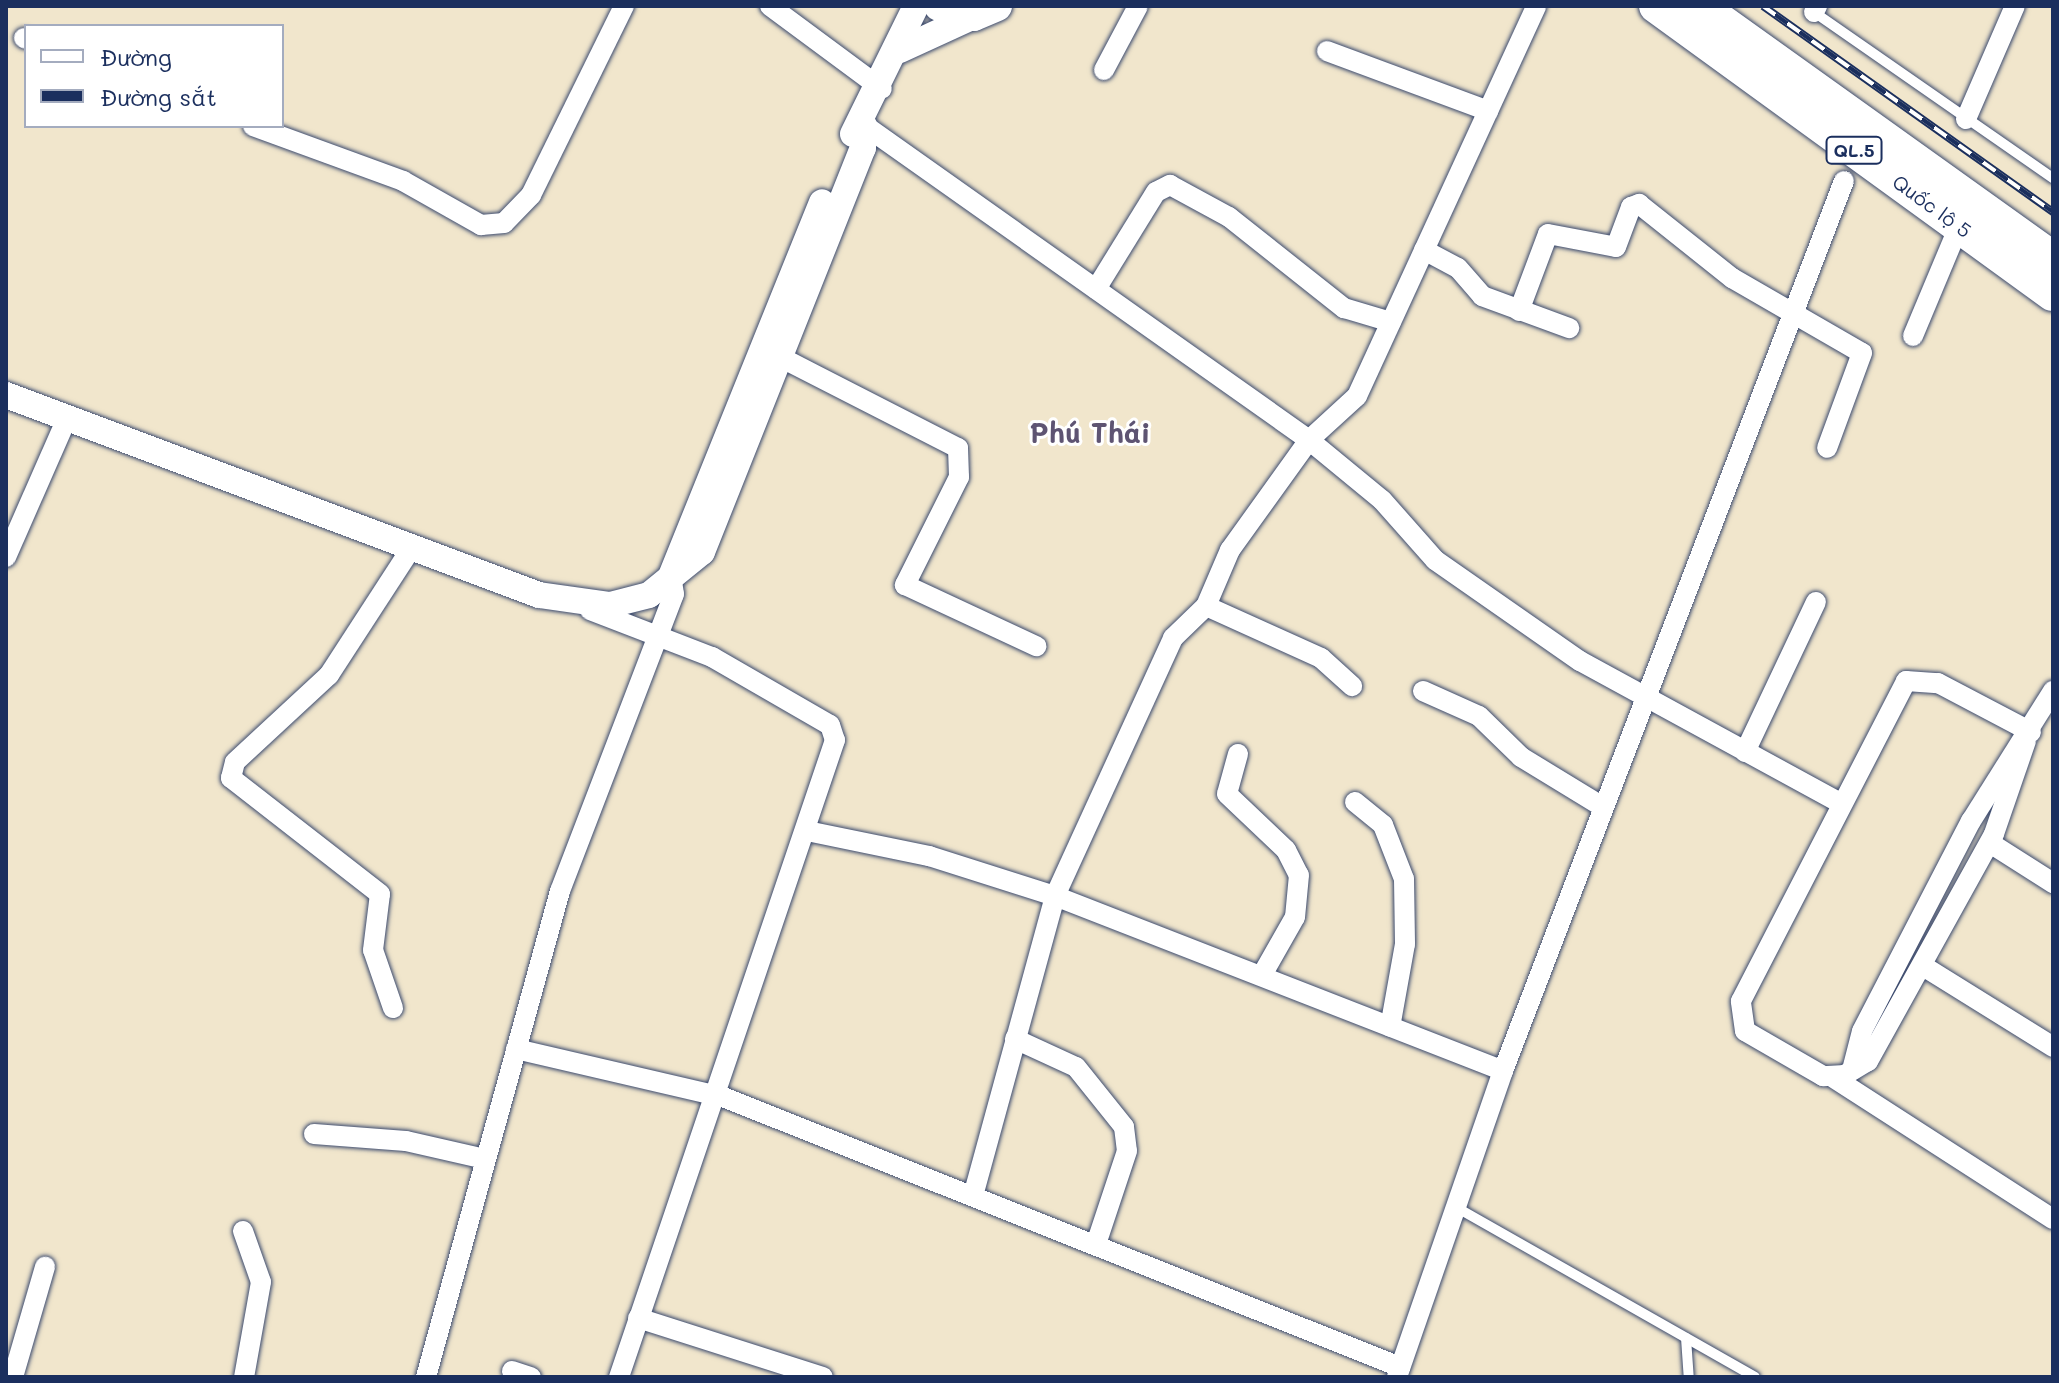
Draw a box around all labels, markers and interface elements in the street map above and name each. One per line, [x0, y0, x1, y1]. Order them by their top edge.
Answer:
legend [24, 24, 284, 128]
text: Đường [100, 41, 172, 72]
text: Đường sắt [100, 81, 217, 112]
road number: QL.5 [1824, 136, 1884, 164]
street label: Quốc lộ 5 [1888, 169, 1976, 243]
district label: Phú Thái [1030, 415, 1150, 449]

